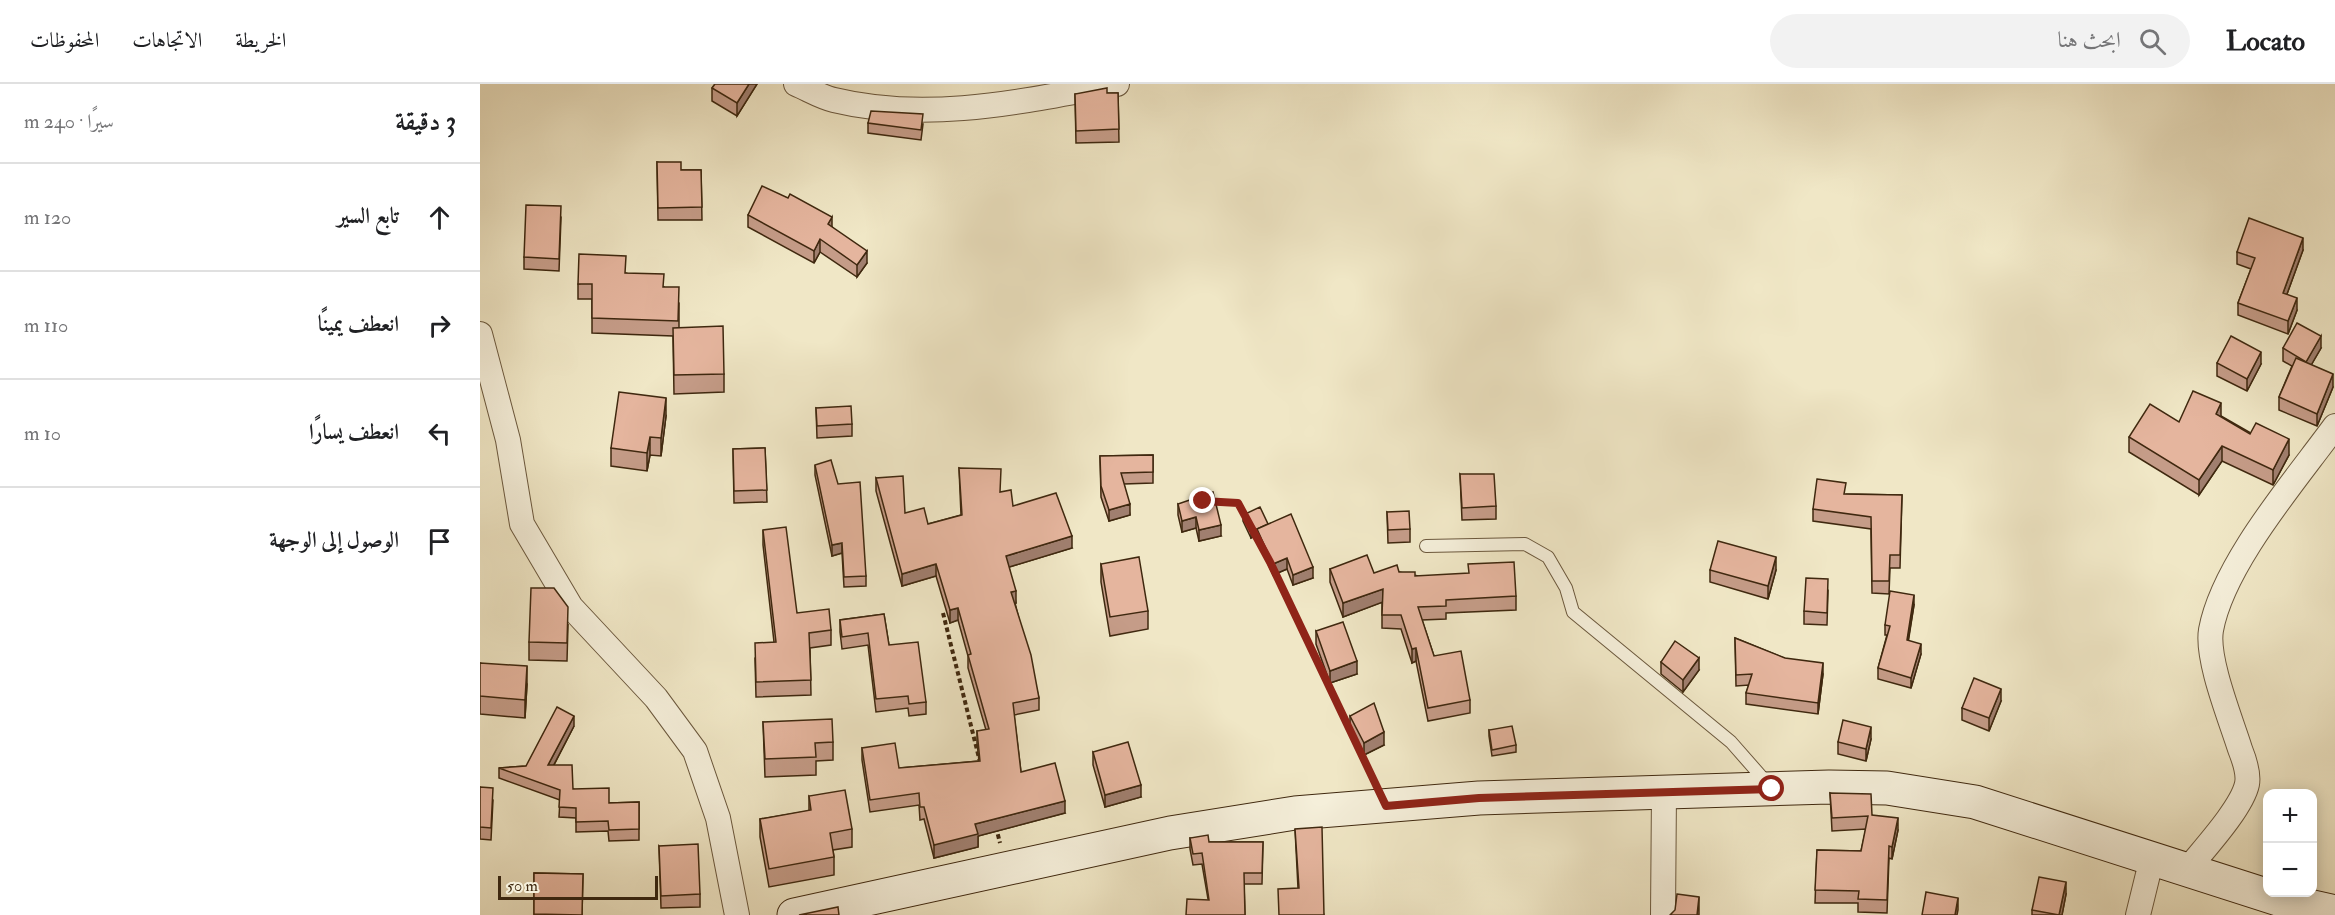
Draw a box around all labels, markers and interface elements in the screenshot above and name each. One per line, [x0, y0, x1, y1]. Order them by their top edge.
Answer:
search box [1770, 14, 2190, 68]
text: Locato [2226, 24, 2305, 59]
icon: search [2136, 25, 2169, 58]
text: ابحث هنا [2058, 26, 2121, 54]
text: المحفوظات [30, 27, 99, 54]
text: الاتجاهات [132, 27, 202, 54]
text: الخريطة [235, 27, 286, 54]
text: 3 دقيقة [395, 106, 456, 138]
text: سيرًا · 240 m [24, 109, 114, 134]
icon: ahead [423, 201, 456, 234]
text: تابع السير [337, 202, 399, 230]
text: 120 m [24, 205, 71, 230]
icon: right [423, 309, 456, 342]
text: انعطف يمينًا [318, 310, 399, 338]
text: 110 m [24, 313, 68, 338]
icon: left [423, 417, 456, 450]
text: انعطف يسارًا [309, 418, 399, 446]
text: 10 m [24, 421, 61, 446]
route end [1189, 487, 1215, 513]
icon: arrive [423, 525, 456, 558]
text: الوصول إلى الوجهة [269, 526, 399, 554]
route start [1758, 775, 1784, 801]
map controls [2263, 789, 2317, 897]
button: + [2263, 789, 2317, 843]
button: − [2263, 843, 2317, 897]
scale bar [498, 873, 658, 900]
text: 50 m [507, 876, 538, 896]

